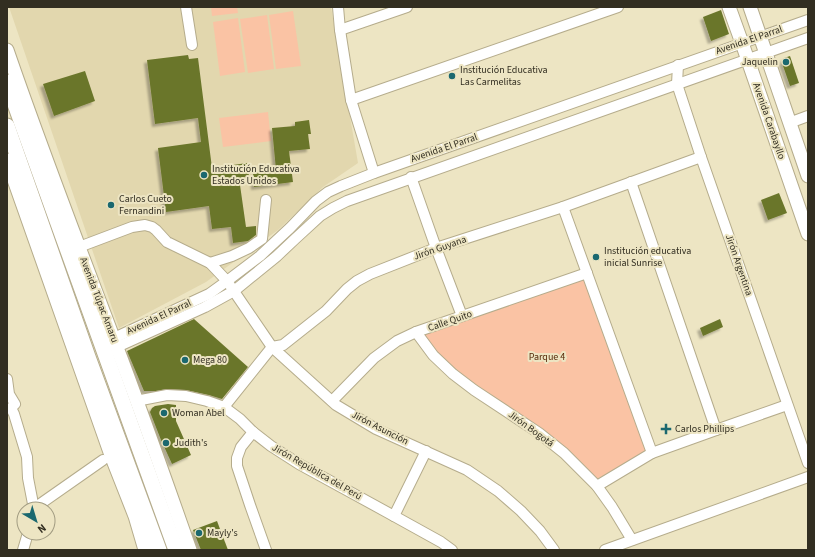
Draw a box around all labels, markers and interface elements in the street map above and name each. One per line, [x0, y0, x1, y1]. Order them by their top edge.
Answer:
street label: Avenida El Parral [714, 22, 785, 58]
place label: Jaquelin [742, 55, 778, 69]
marker: Jaquelin [781, 57, 791, 67]
place label: Institución Educativa Las Carmelitas [460, 63, 548, 89]
marker: Institución Educativa Las Carmelitas [447, 71, 457, 81]
street label: Avenida Carabayllo [749, 81, 789, 161]
street label: Avenida El Parral [409, 130, 480, 166]
place label: Institución Educativa Estados Unidos [212, 162, 300, 188]
marker: Institución Educativa Estados Unidos [199, 170, 209, 180]
place label: Carlos Cueto Fernandini [119, 192, 172, 218]
marker: Carlos Cueto Fernandini [106, 200, 116, 210]
street label: Jirón Guyana [412, 232, 468, 264]
street label: Jirón Argentina [722, 232, 756, 298]
place label: Institución educativa inicial Sunrise [604, 244, 691, 270]
marker: Institución educativa inicial Sunrise [591, 252, 601, 262]
street label: Avenida Túpac Amaru [76, 255, 122, 345]
street label: Avenida El Parral [124, 296, 194, 338]
street label: Calle Quito [426, 307, 474, 335]
park label: Parque 4 [529, 350, 565, 364]
place label: Mega 80 [193, 353, 227, 367]
marker: Mega 80 [180, 355, 190, 365]
place label: Woman Abel [172, 406, 225, 420]
marker: Woman Abel [159, 408, 169, 418]
street label: Jirón Asunción [349, 408, 411, 448]
street label: Jirón Bogotá [505, 408, 557, 450]
place label: Carlos Phillips [675, 422, 734, 436]
marker: Carlos Phillips [660, 423, 672, 435]
place label: Judith's [174, 436, 208, 450]
marker: Judith's [161, 438, 171, 448]
street label: Jirón República del Perú [270, 441, 364, 503]
north arrow [16, 501, 56, 541]
text: N [34, 520, 49, 537]
place label: Mayly's [207, 526, 238, 540]
marker: Mayly's [194, 528, 204, 538]

